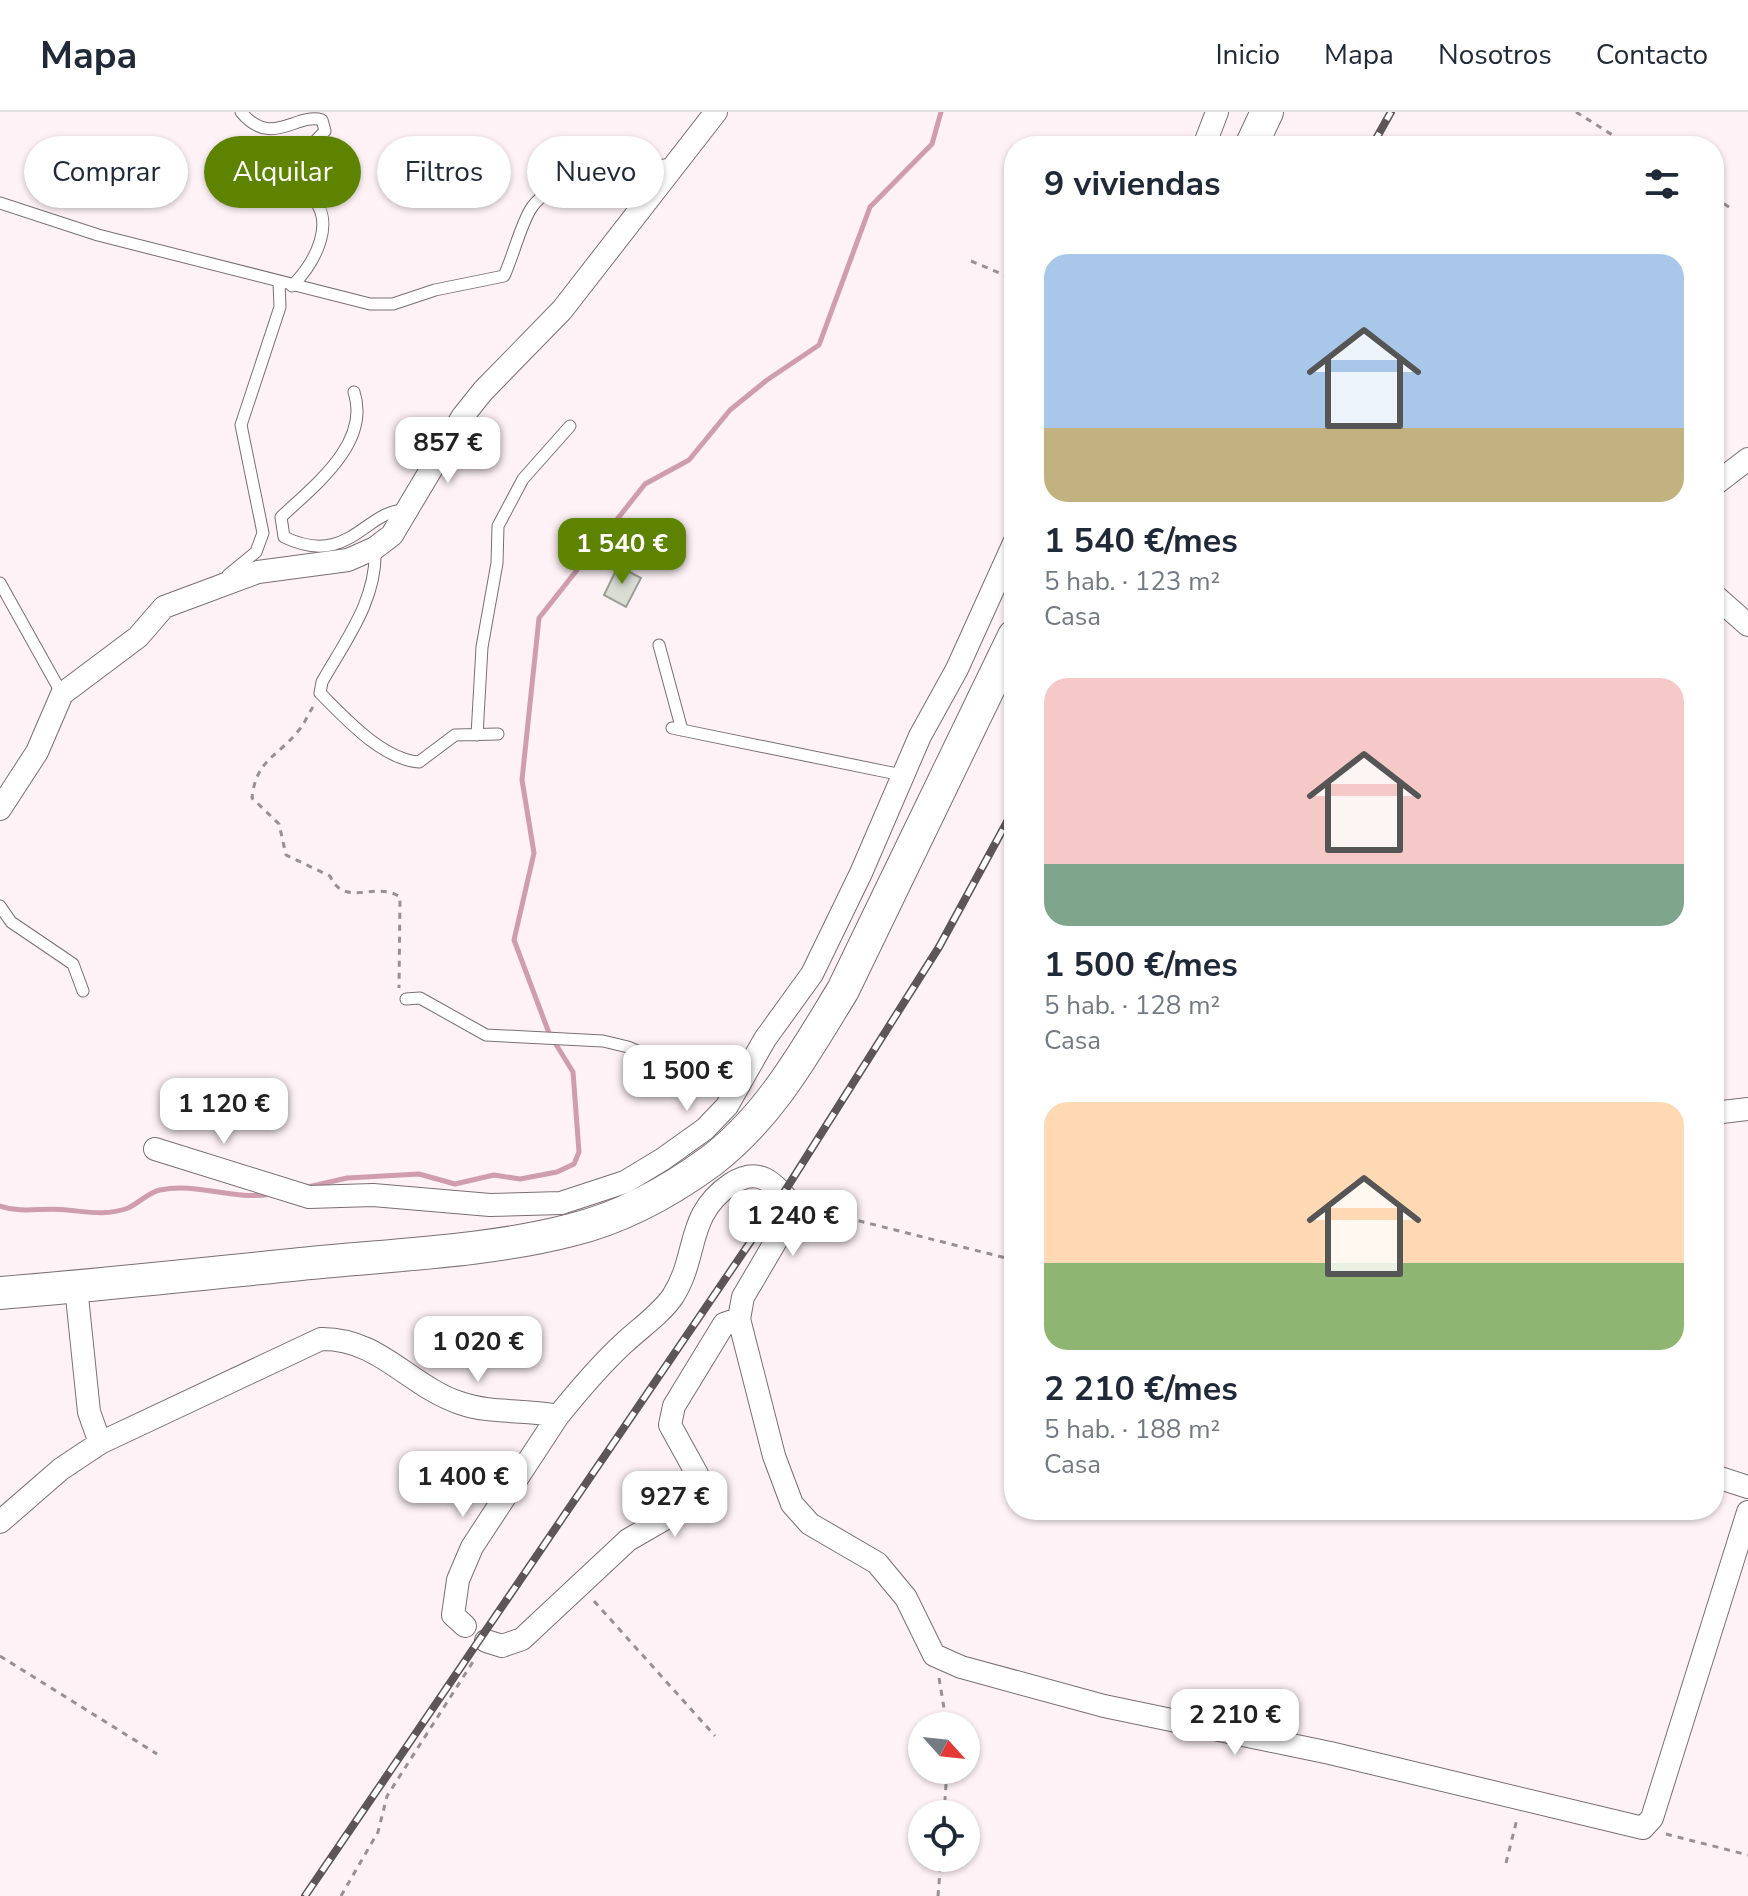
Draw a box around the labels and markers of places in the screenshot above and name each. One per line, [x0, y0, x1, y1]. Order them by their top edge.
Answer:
pin: 857 € [392, 417, 504, 485]
pin: 1 540 € [548, 518, 696, 586]
pin: 1 500 € [613, 1045, 761, 1113]
pin: 1 120 € [150, 1078, 298, 1146]
pin: 1 240 € [719, 1190, 867, 1258]
pin: 1 020 € [404, 1316, 552, 1384]
pin: 1 400 € [389, 1451, 537, 1519]
pin: 927 € [619, 1471, 731, 1539]
pin: 2 210 € [1161, 1689, 1309, 1757]

